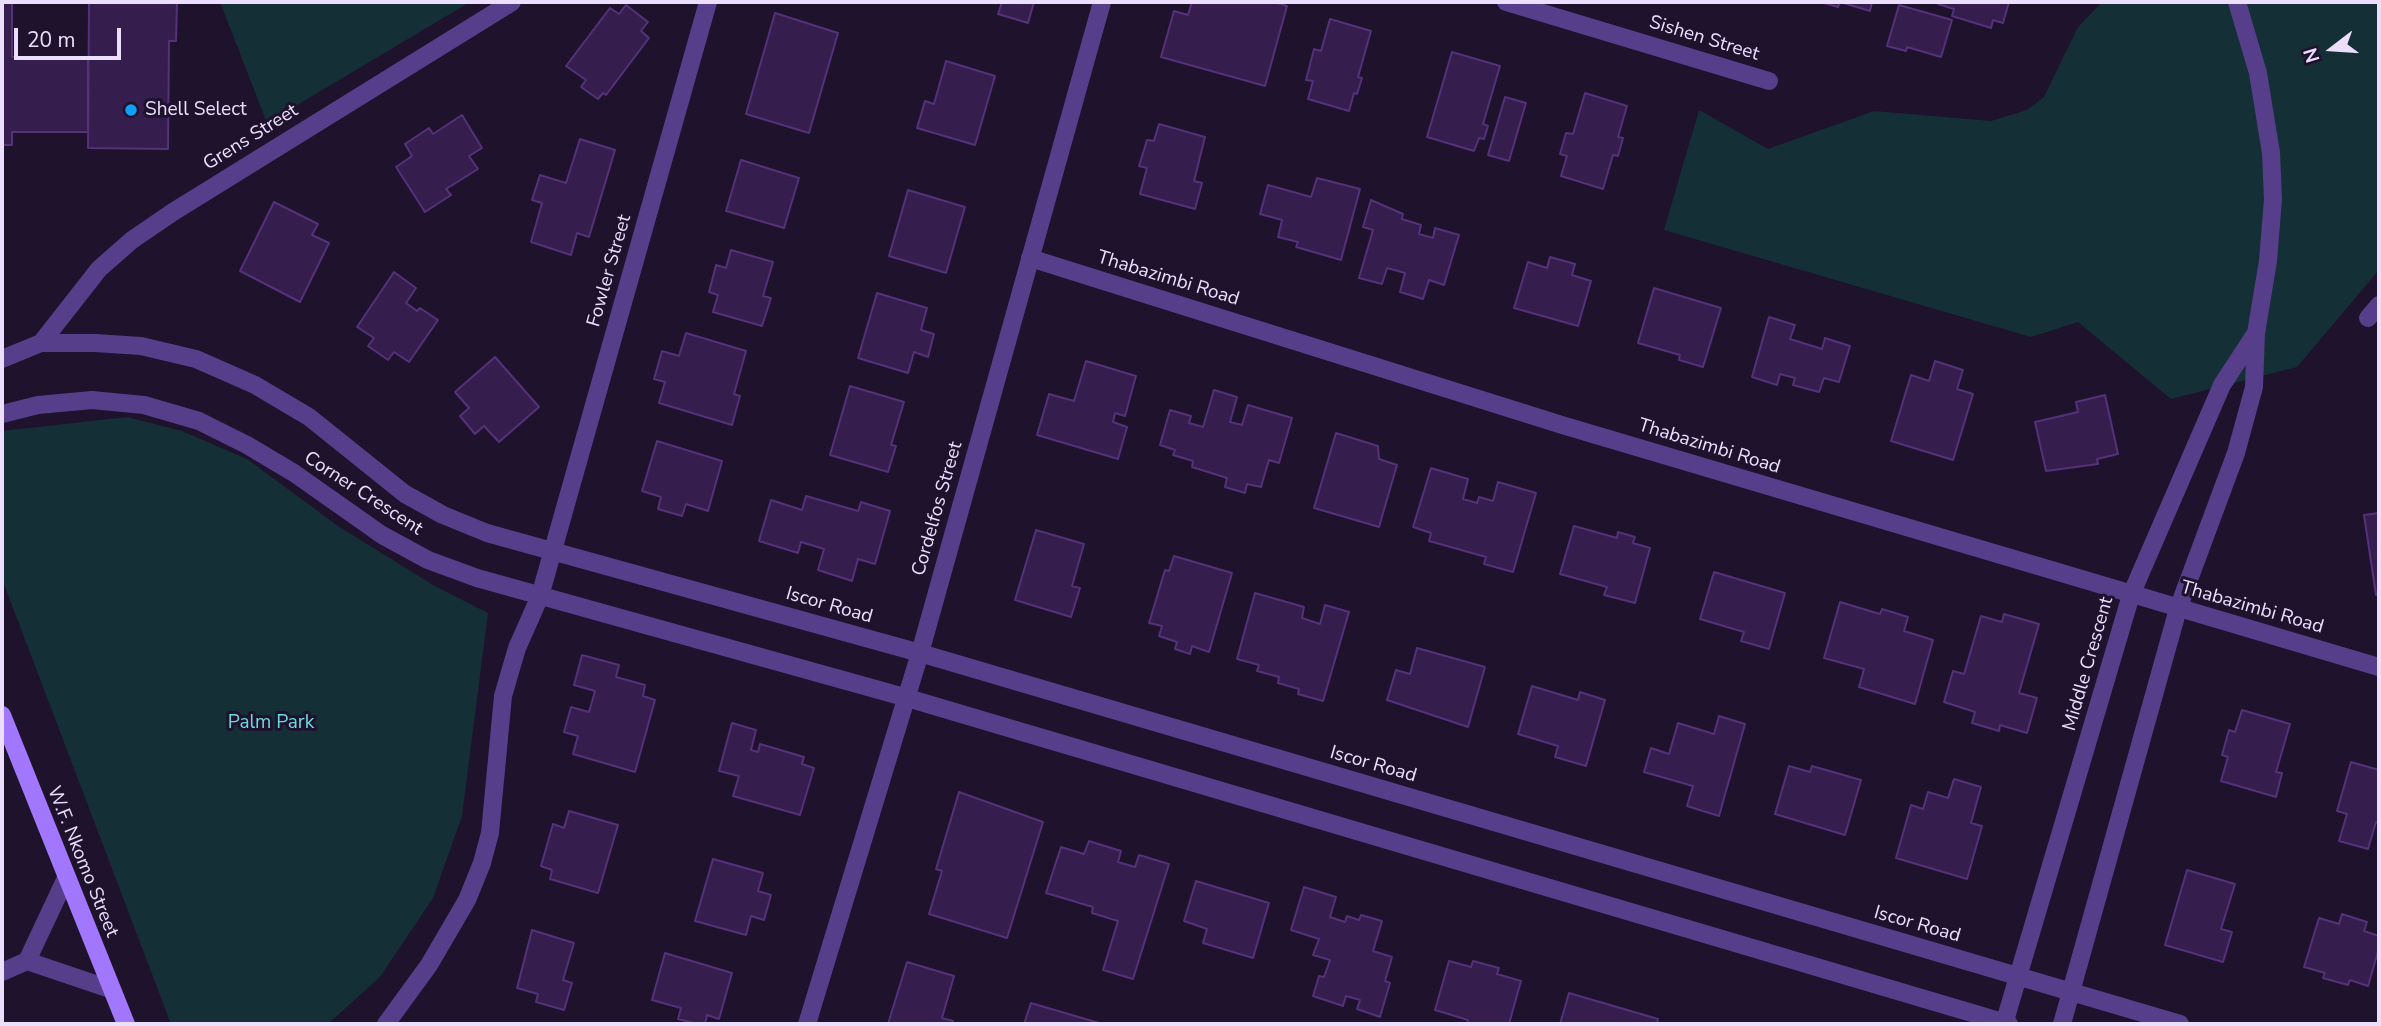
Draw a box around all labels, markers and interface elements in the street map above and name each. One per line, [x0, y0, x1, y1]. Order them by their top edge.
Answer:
street label: Sishen Street [1646, 11, 1762, 67]
scale bar [18, 14, 124, 58]
north arrow [2297, 14, 2367, 84]
text: 20 m [27, 26, 76, 54]
text: N [2297, 45, 2326, 66]
place label: Shell Select [145, 99, 247, 121]
street label: Grens Street [199, 100, 303, 176]
marker: Shell Select [123, 102, 139, 118]
street label: Fowler Street [583, 212, 637, 330]
street label: Thabazimbi Road [1094, 247, 1242, 311]
street label: Thabazimbi Road [1635, 415, 1783, 479]
street label: Cordelfos Street [908, 439, 968, 579]
street label: Corner Crescent [299, 447, 427, 541]
street label: Thabazimbi Road [2178, 577, 2326, 639]
street label: Iscor Road [783, 583, 875, 629]
street label: Middle Crescent [2059, 594, 2119, 734]
park label: Palm Park [228, 712, 314, 734]
street label: Iscor Road [1327, 742, 1419, 788]
street label: W.F. Nkomo Street [41, 783, 123, 941]
street label: Iscor Road [1871, 902, 1963, 948]

